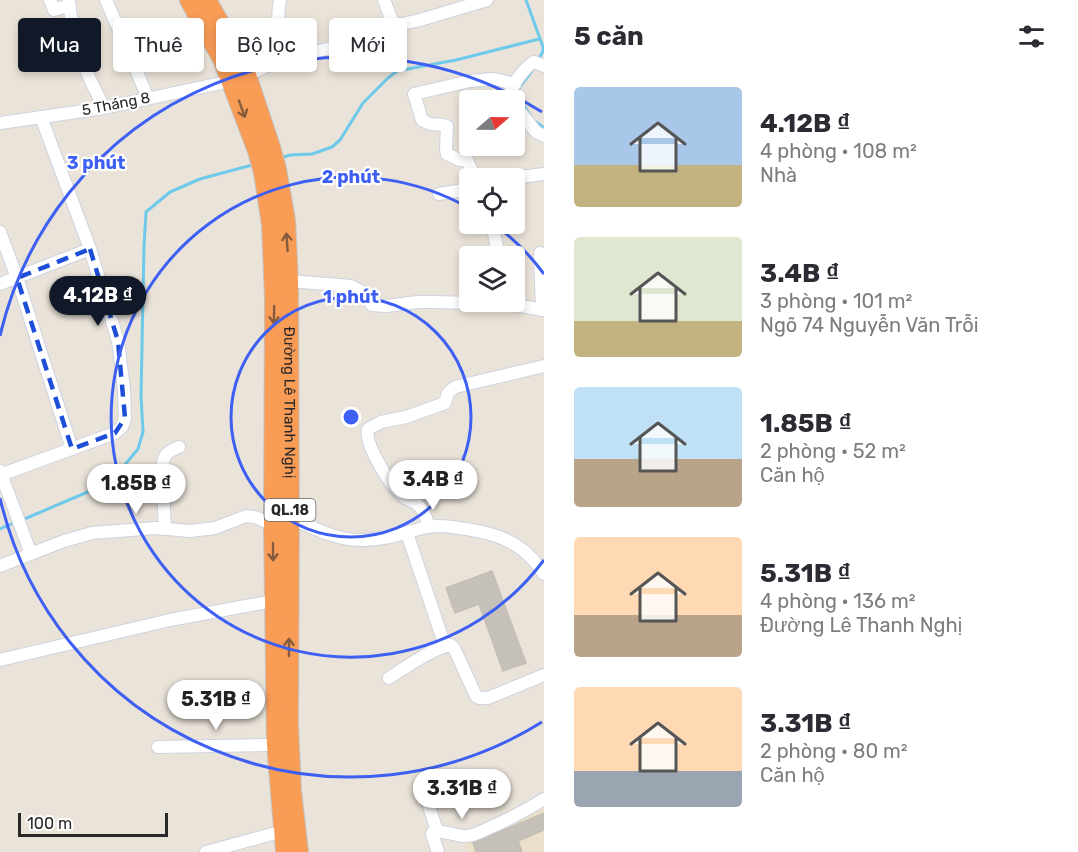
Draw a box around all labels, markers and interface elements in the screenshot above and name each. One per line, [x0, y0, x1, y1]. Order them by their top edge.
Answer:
chip: Mua [18, 18, 101, 72]
chip: Thuê [113, 18, 204, 72]
chip: Bộ lọc [216, 18, 317, 72]
chip: Mới [329, 18, 407, 72]
icon: filters [1015, 20, 1048, 53]
text: 5 căn [574, 21, 644, 52]
street label: 5 Tháng 8 [80, 89, 152, 119]
north arrow [459, 90, 525, 156]
map controls [459, 90, 525, 312]
one-way arrow [237, 99, 248, 118]
text: 4.12B ₫ [760, 108, 850, 139]
icon: home [622, 111, 694, 183]
text: 4 phòng · 108 m² [760, 139, 917, 163]
text: 3 phút [67, 152, 125, 174]
text: Nhà [760, 163, 797, 187]
text: 2 phút [322, 166, 380, 188]
button: locate [459, 168, 525, 234]
one-way arrow [281, 233, 292, 253]
button: layers [459, 246, 525, 312]
text: 3.4B ₫ [760, 258, 839, 289]
icon: home [622, 261, 694, 333]
pin: 4.12B ₫ [43, 276, 153, 327]
text: 4.12B ₫ [63, 283, 133, 307]
text: 1 phút [323, 286, 379, 308]
text: 3 phòng · 101 m² [760, 289, 912, 313]
one-way arrow [268, 304, 280, 324]
text: Ngõ 74 Nguyễn Văn Trỗi [760, 313, 979, 337]
street label: Đường Lê Thanh Nghị [280, 326, 299, 478]
centre of rings [341, 407, 361, 427]
text: 1.85B ₫ [760, 408, 852, 439]
icon: home [622, 411, 694, 483]
text: 2 phòng · 52 m² [760, 439, 906, 463]
pin: 3.4B ₫ [384, 460, 482, 511]
text: Căn hộ [760, 463, 825, 487]
pin: 1.85B ₫ [81, 464, 191, 515]
text: 3.4B ₫ [403, 467, 463, 491]
text: 1.85B ₫ [101, 471, 171, 495]
road number: QL.18 [264, 499, 316, 521]
one-way arrow [267, 541, 279, 561]
text: 5.31B ₫ [760, 558, 851, 589]
icon: home [622, 561, 694, 633]
text: 4 phòng · 136 m² [760, 589, 916, 613]
text: Đường Lê Thanh Nghị [760, 613, 962, 637]
one-way arrow [283, 637, 295, 657]
pin: 5.31B ₫ [161, 680, 271, 731]
text: 5.31B ₫ [181, 687, 251, 711]
text: 3.31B ₫ [760, 708, 851, 739]
icon: home [622, 711, 694, 783]
text: 2 phòng · 80 m² [760, 739, 908, 763]
text: Căn hộ [760, 763, 825, 787]
pin: 3.31B ₫ [407, 769, 517, 820]
text: 3.31B ₫ [427, 776, 497, 800]
scale bar [18, 810, 168, 838]
text: 100 m [27, 814, 72, 833]

